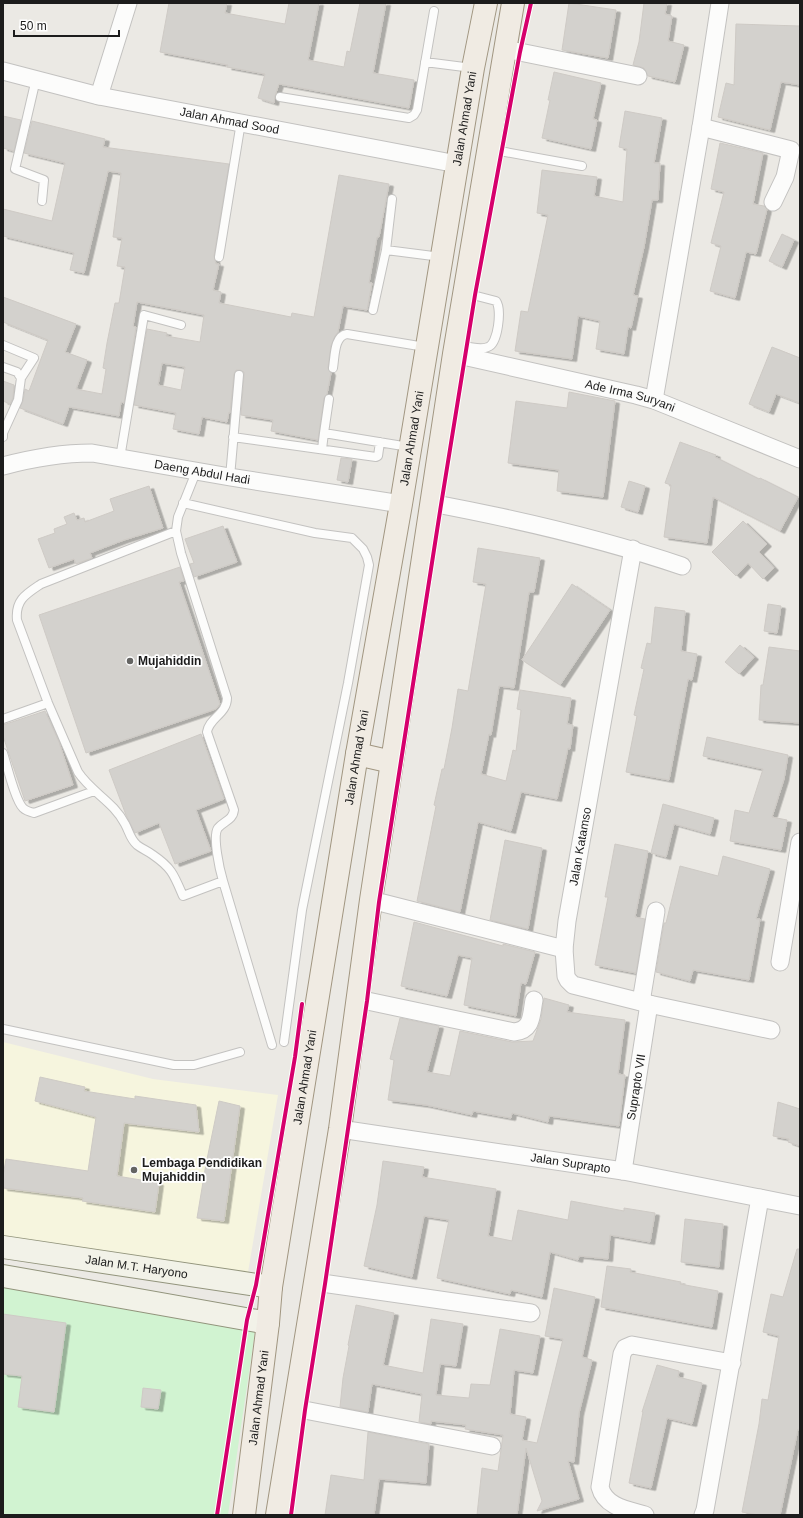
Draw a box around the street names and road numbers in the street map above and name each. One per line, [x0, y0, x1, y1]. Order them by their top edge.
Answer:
street label: Jalan Ahmad Yani [450, 70, 479, 167]
street label: Jalan Ahmad Sood [179, 104, 280, 137]
street label: Ade Irma Suryani [584, 377, 677, 415]
street label: Jalan Ahmad Yani [397, 390, 427, 487]
street label: Daeng Abdul Hadi [153, 457, 251, 487]
street label: Jalan Ahmad Yani [342, 709, 372, 806]
street label: Jalan Katamso [566, 806, 594, 887]
street label: Jalan Ahmad Yani [290, 1029, 319, 1126]
street label: Suprapto VII [624, 1053, 648, 1121]
street label: Jalan Suprapto [529, 1150, 612, 1176]
street label: Jalan M.T. Haryono [84, 1252, 189, 1282]
street label: Jalan Ahmad Yani [246, 1350, 272, 1446]

